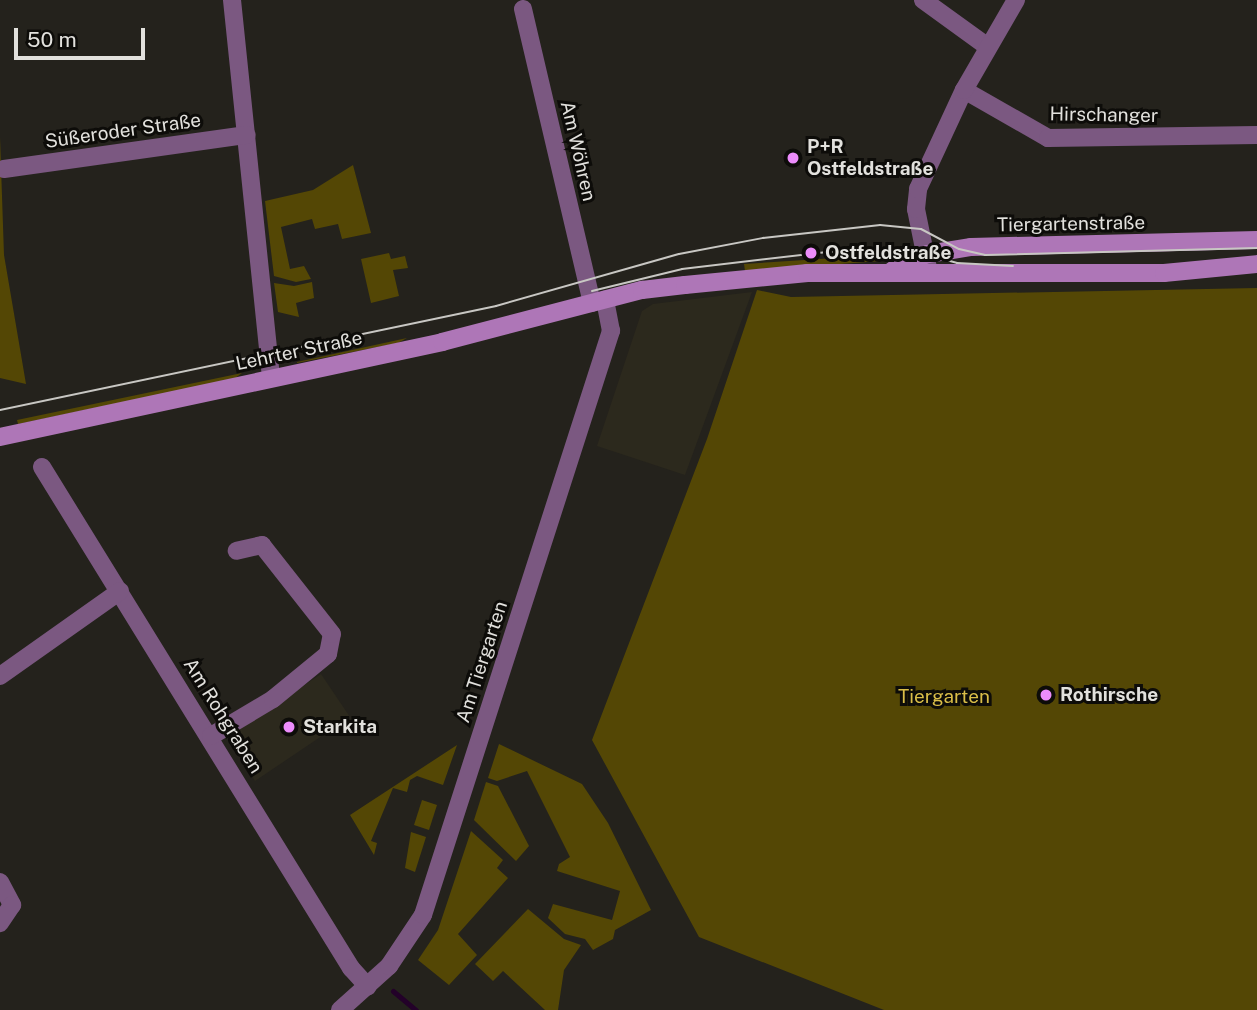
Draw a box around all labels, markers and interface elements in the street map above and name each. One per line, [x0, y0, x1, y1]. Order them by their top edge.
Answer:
scale bar [18, 14, 149, 58]
text: 50 m [27, 27, 77, 52]
street label: Am Wöhren [555, 99, 601, 203]
street label: Hirschanger [1049, 103, 1159, 127]
street label: Süßeroder Straße [44, 109, 202, 153]
place label: P+R Ostfeldstraße [807, 136, 933, 180]
marker: P+R Ostfeldstraße [785, 150, 801, 166]
street label: Tiergartenstraße [997, 211, 1145, 237]
place label: Ostfeldstraße [825, 242, 951, 264]
marker: Ostfeldstraße [803, 245, 819, 261]
street label: Lehrter Straße [234, 326, 364, 376]
street label: Am Tiergarten [452, 598, 512, 726]
street label: Am Rohgraben [179, 654, 267, 778]
place label: Rothirsche [1060, 684, 1158, 706]
park label: Tiergarten [898, 686, 990, 708]
marker: Rothirsche [1038, 687, 1054, 703]
place label: Starkita [303, 716, 377, 738]
marker: Starkita [281, 719, 297, 735]

